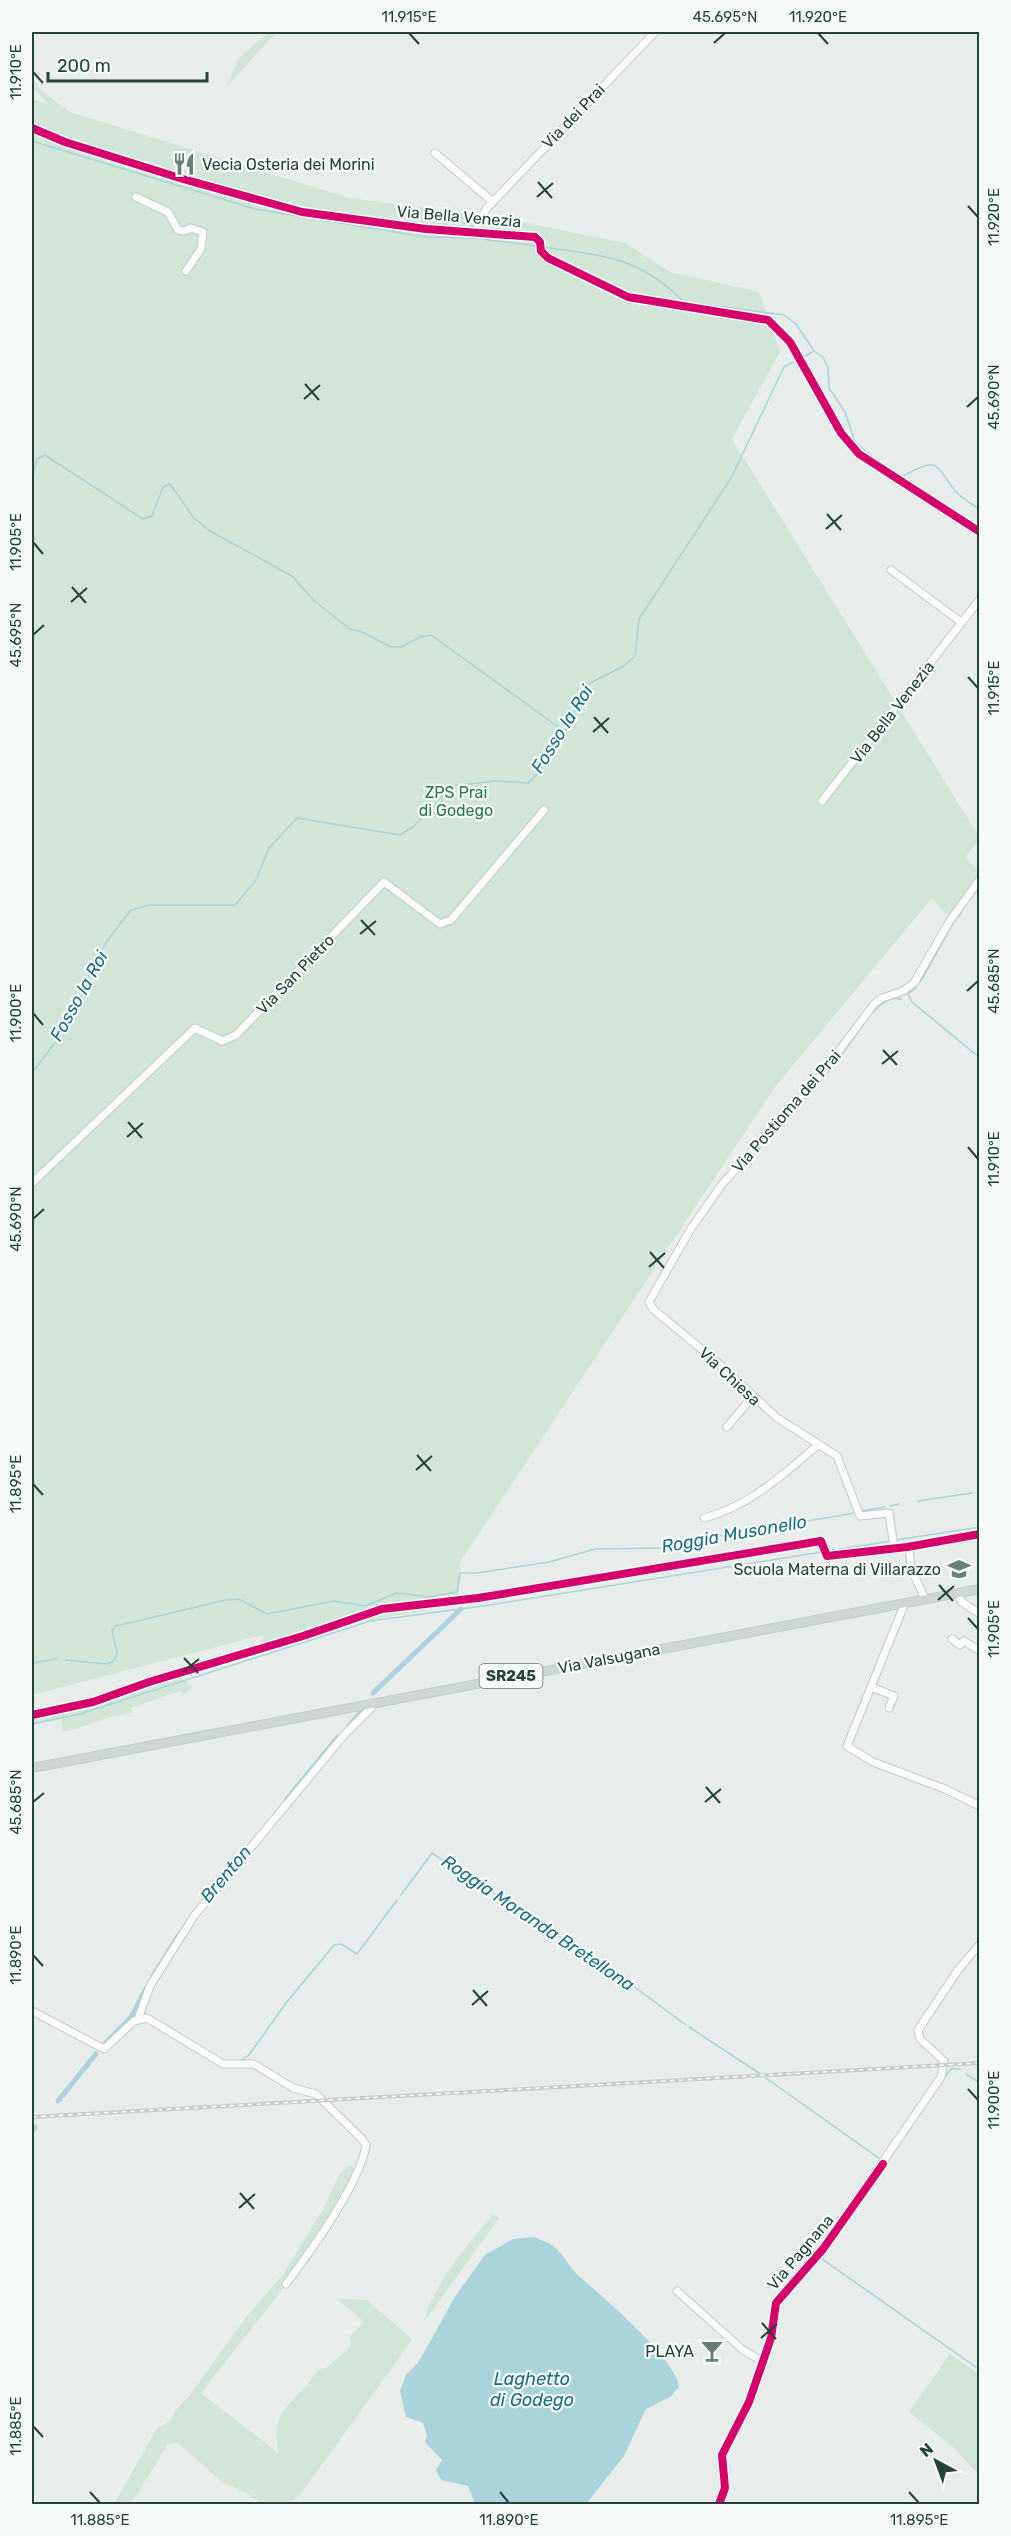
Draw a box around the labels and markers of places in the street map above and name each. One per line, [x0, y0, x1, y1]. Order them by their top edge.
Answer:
restaurant icon: Vecia Osteria dei Morini [171, 151, 197, 177]
place label: Vecia Osteria dei Morini [202, 155, 375, 174]
school or university icon: Scuola Materna di Villarazzo [946, 1556, 972, 1582]
place label: Scuola Materna di Villarazzo [734, 1560, 941, 1579]
bar icon: PLAYA [699, 2338, 725, 2364]
place label: PLAYA [645, 2342, 694, 2361]

